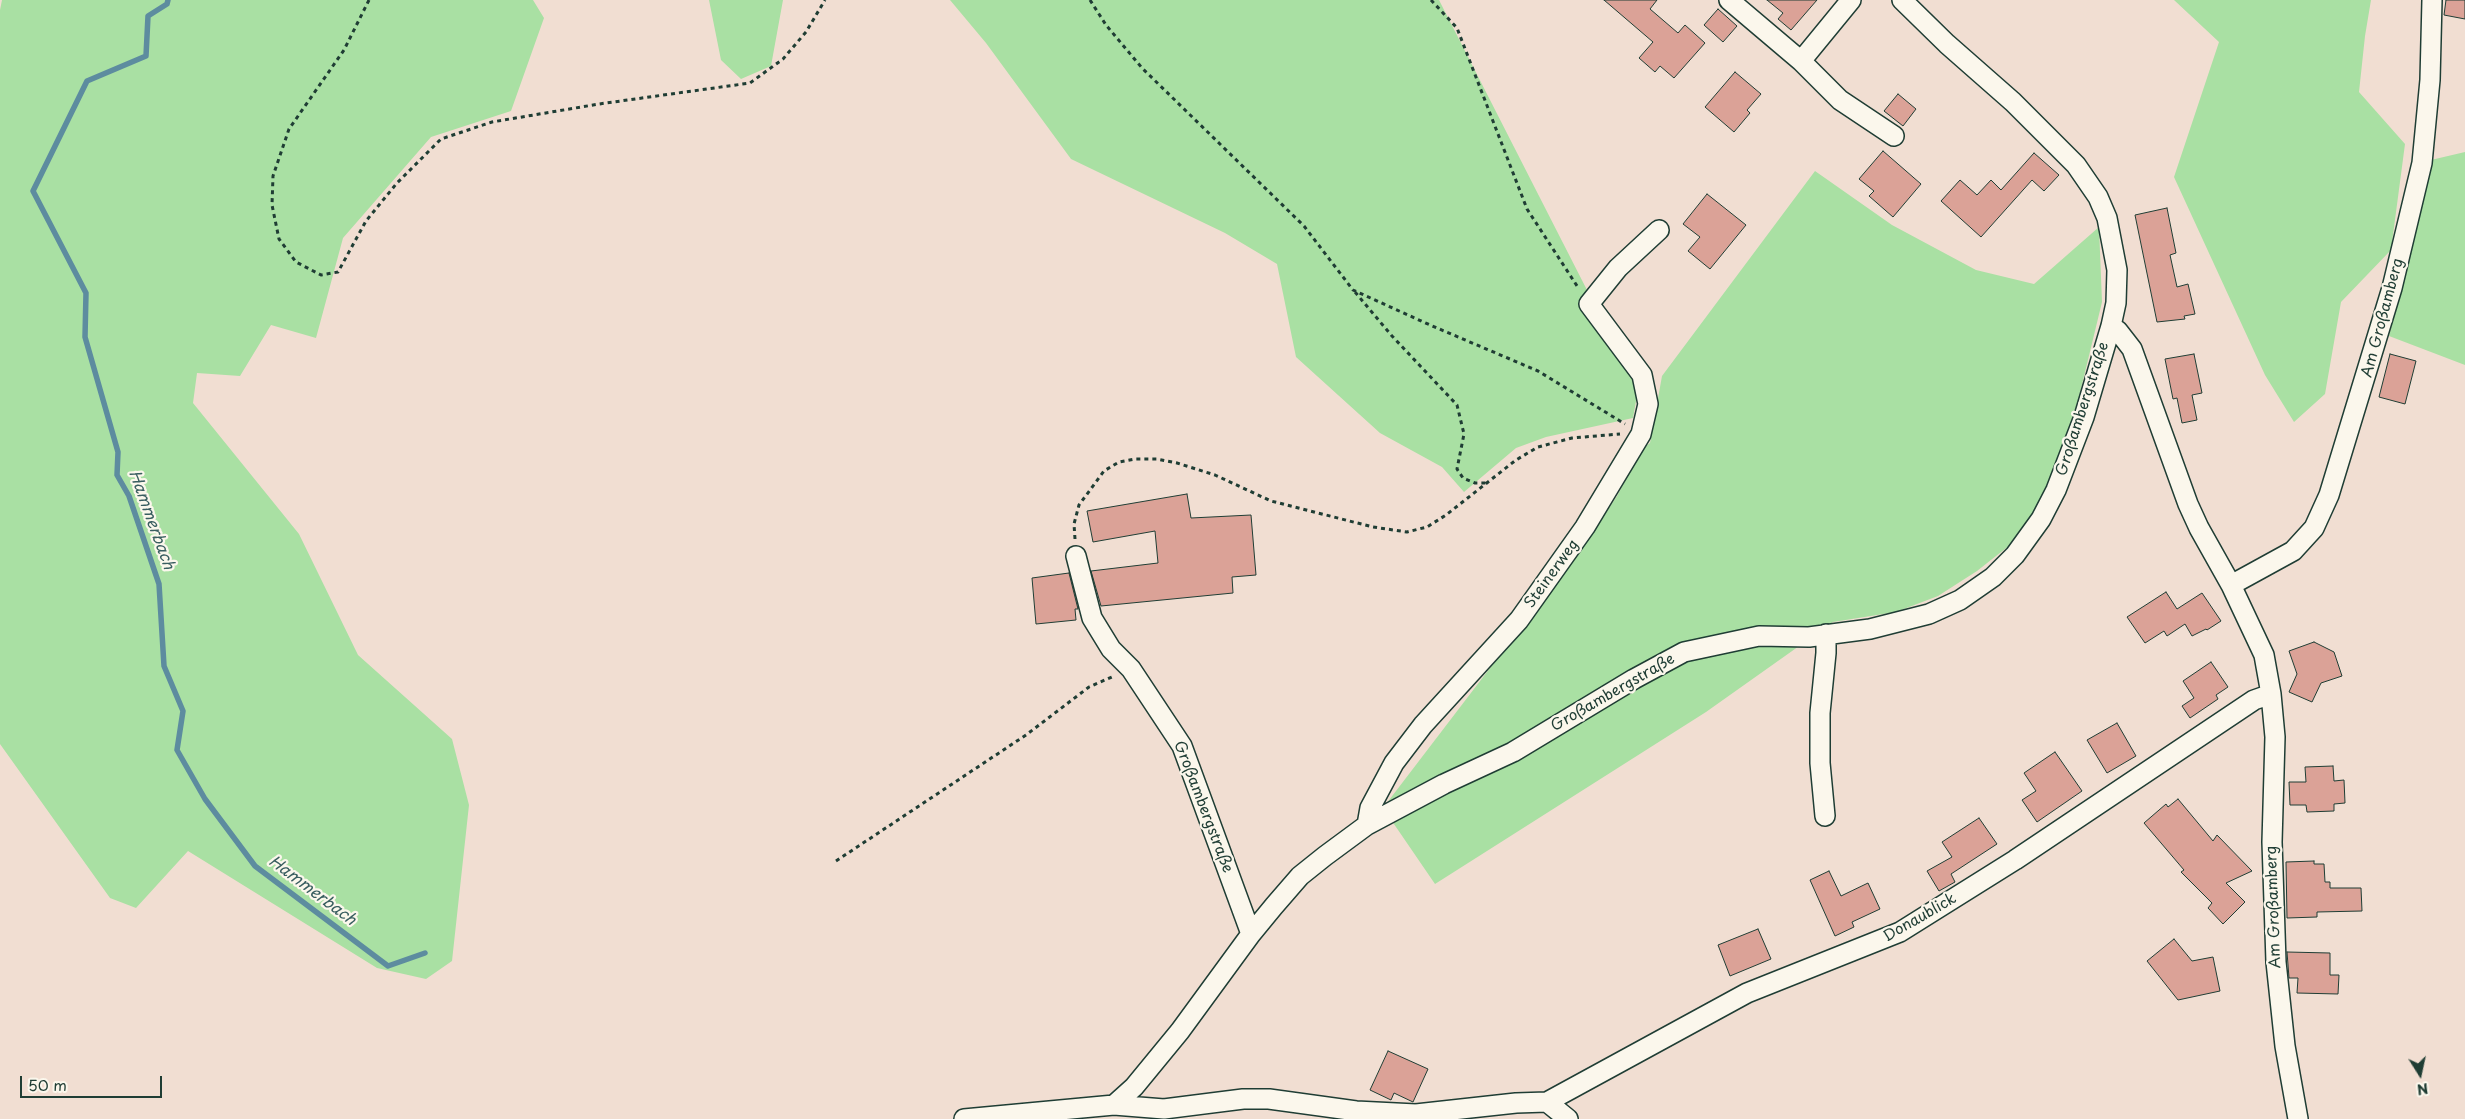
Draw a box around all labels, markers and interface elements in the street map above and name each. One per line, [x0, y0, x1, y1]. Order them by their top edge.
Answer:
street label: Am Großamberg [2358, 256, 2408, 380]
street label: Großambergstraße [2053, 340, 2113, 478]
water label: Hammerbach [124, 468, 178, 572]
street label: Steinerweg [1521, 536, 1583, 612]
street label: Großambergstraße [1548, 650, 1678, 736]
street label: Großambergstraße [1170, 739, 1236, 875]
street label: Am Großamberg [2263, 845, 2285, 969]
water label: Hammerbach [265, 852, 359, 930]
street label: Donaublick [1880, 890, 1960, 946]
north arrow [2395, 1049, 2445, 1099]
scale bar [22, 1066, 165, 1098]
text: 50 m [28, 1073, 67, 1096]
text: N [2415, 1078, 2430, 1101]

